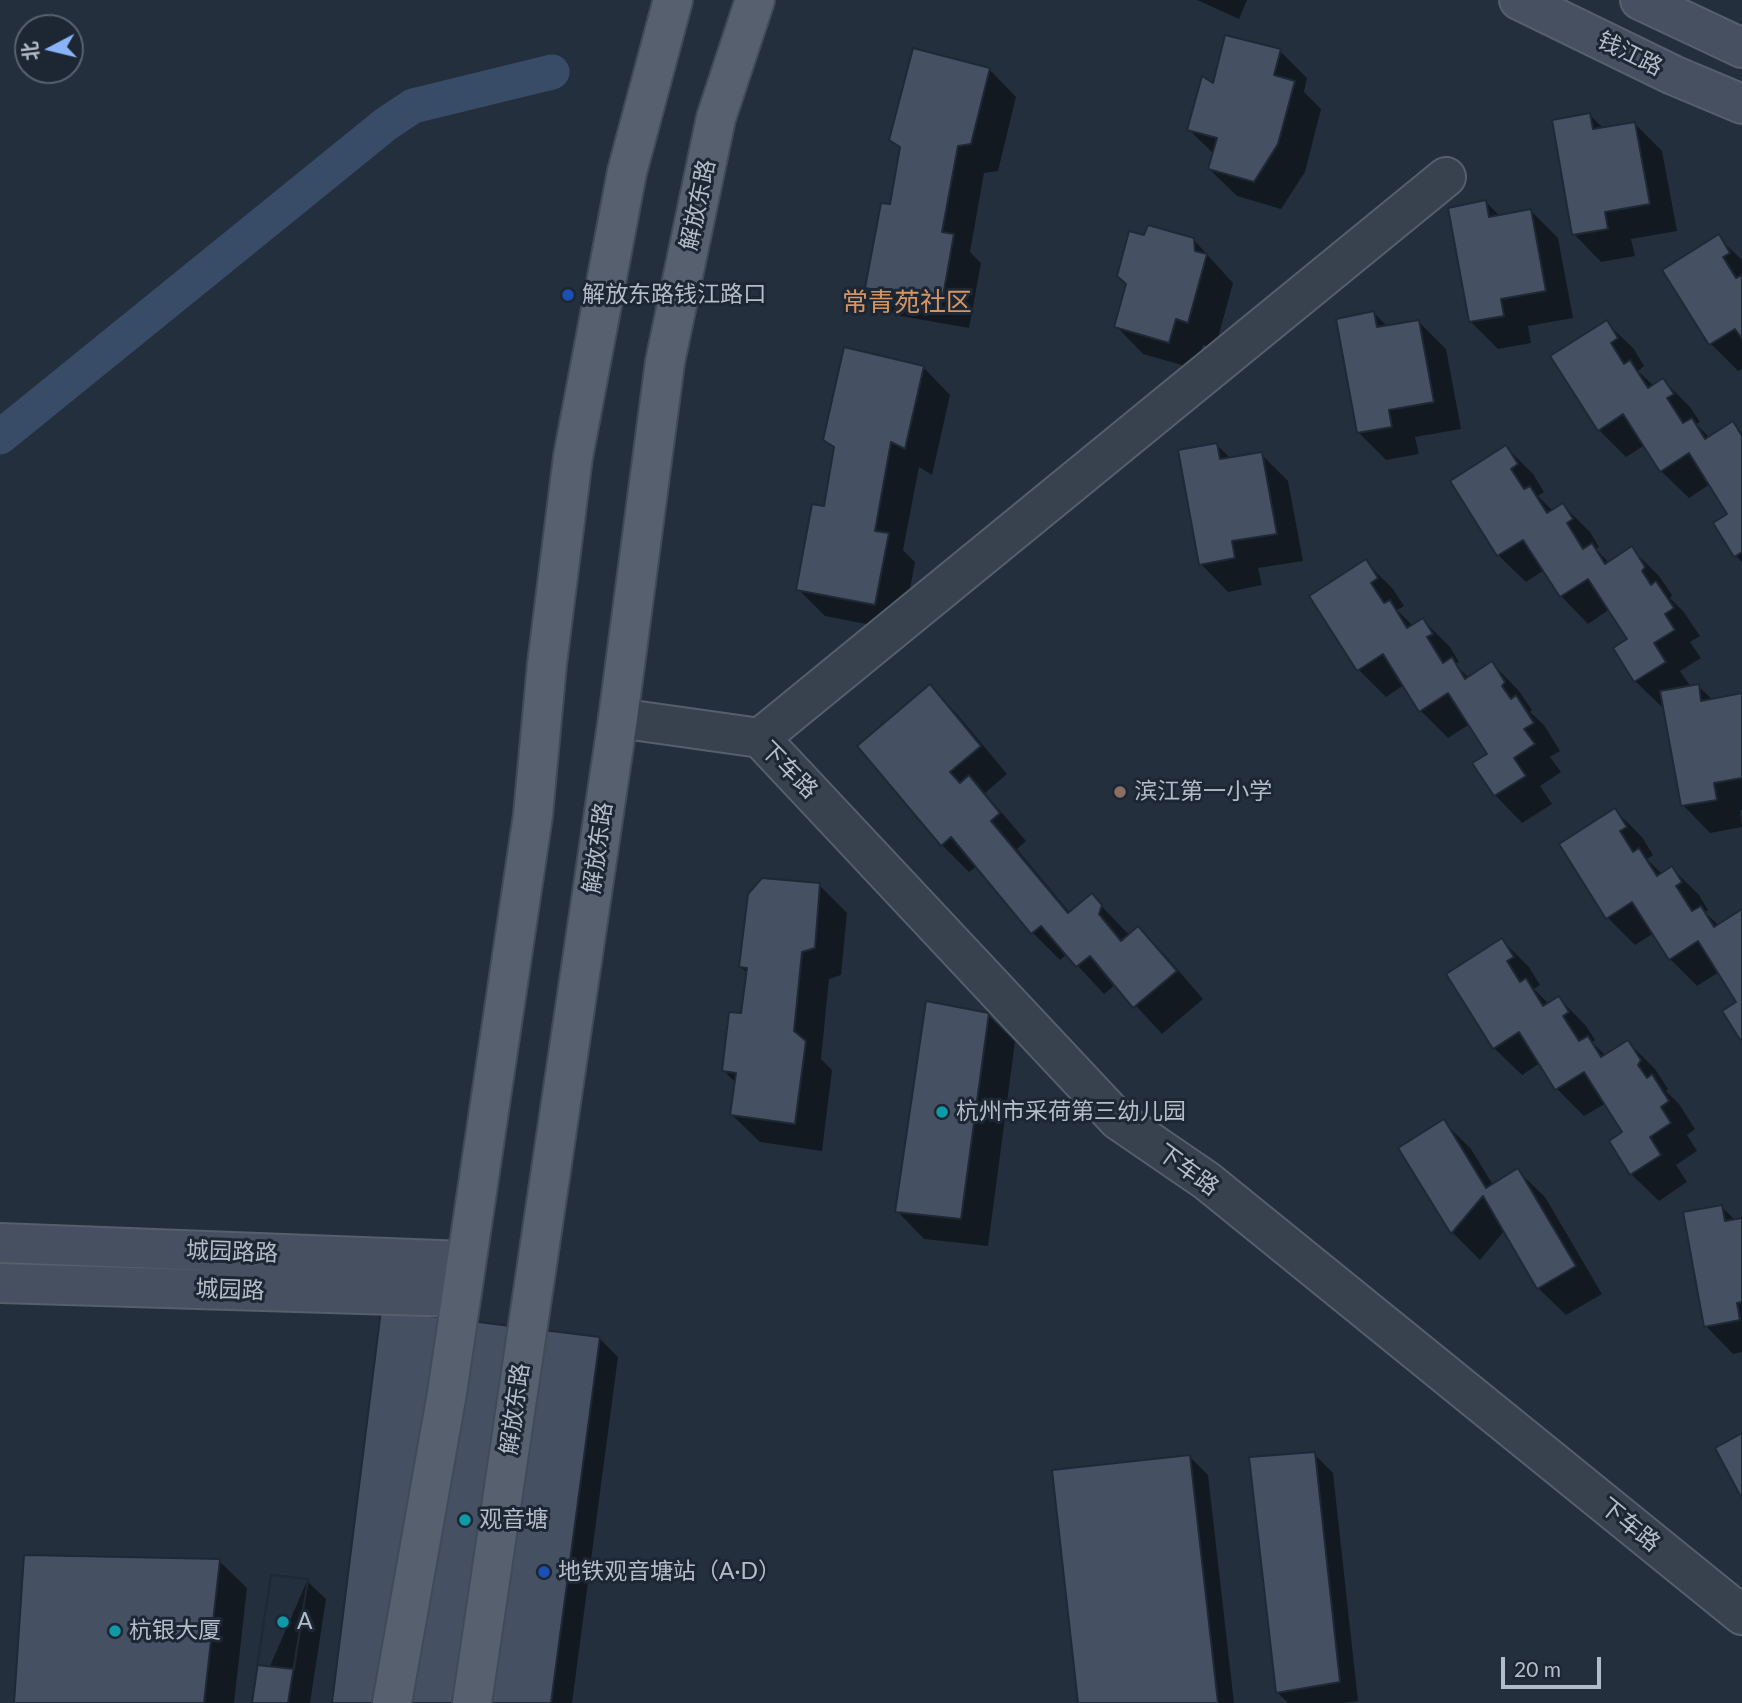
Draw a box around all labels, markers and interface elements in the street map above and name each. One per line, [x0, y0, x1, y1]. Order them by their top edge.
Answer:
north arrow [14, 14, 84, 84]
street label: 钱江路 [1593, 26, 1667, 82]
text: 北 [17, 41, 42, 62]
street label: 解放东路 [675, 157, 721, 253]
place label: 解放东路钱江路口 [582, 281, 766, 309]
marker: 解放东路钱江路口 [560, 287, 576, 303]
district label: 常青苑社区 [842, 287, 972, 319]
street label: 下车路 [755, 736, 823, 804]
place label: 滨江第一小学 [1134, 778, 1272, 806]
marker: 滨江第一小学 [1112, 784, 1128, 800]
street label: 解放东路 [578, 801, 618, 895]
place label: 杭州市采荷第三幼儿园 [956, 1098, 1186, 1126]
marker: 杭州市采荷第三幼儿园 [934, 1104, 950, 1120]
street label: 下车路 [1152, 1139, 1224, 1201]
street label: 城园路路 [186, 1237, 278, 1267]
street label: 城园路 [195, 1275, 265, 1305]
street label: 解放东路 [495, 1362, 535, 1456]
street label: 下车路 [1595, 1493, 1665, 1557]
place label: 观音塘 [479, 1506, 548, 1534]
marker: 观音塘 [457, 1512, 473, 1528]
place label: 地铁观音塘站（A·D） [558, 1558, 781, 1586]
marker: 地铁观音塘站（A·D） [536, 1564, 552, 1580]
place label: A [297, 1608, 313, 1636]
marker: A [275, 1614, 291, 1630]
place label: 杭银大厦 [129, 1617, 221, 1645]
marker: 杭银大厦 [107, 1623, 123, 1639]
scale bar [1504, 1644, 1604, 1688]
text: 20 m [1514, 1656, 1561, 1681]

